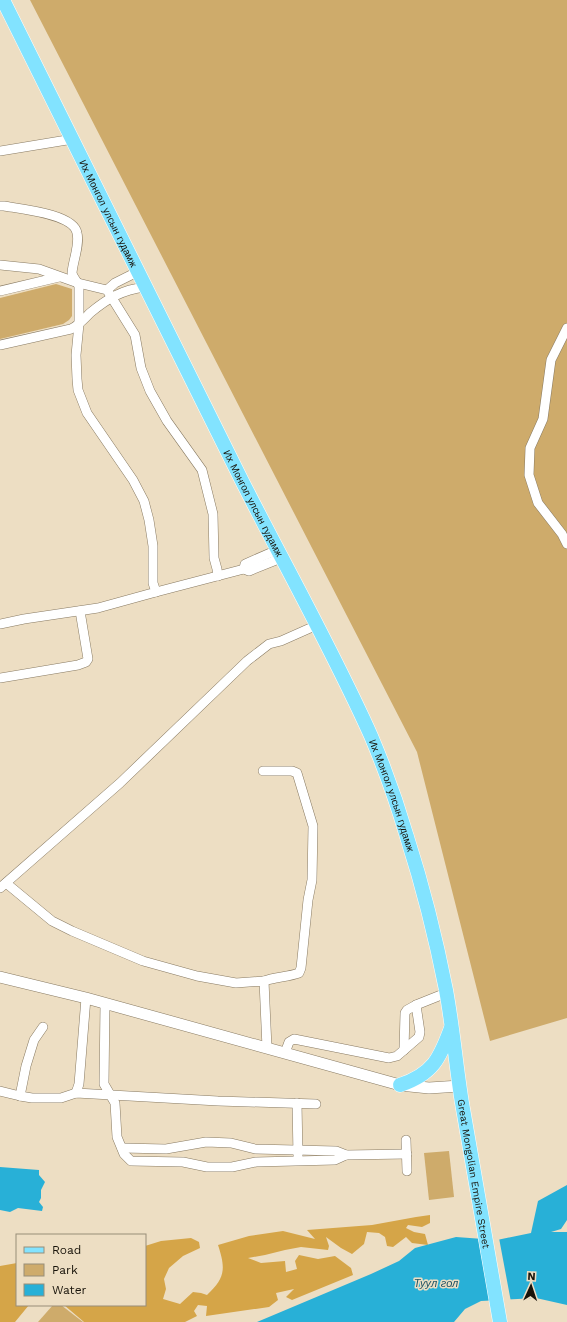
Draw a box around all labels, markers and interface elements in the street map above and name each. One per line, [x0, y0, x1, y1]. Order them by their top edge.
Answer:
street label: Их Монгол улсын гудамж [78, 158, 140, 269]
street label: Их Монгол улсын гудамж [222, 448, 286, 558]
street label: Их Монгол улсын гудамж [367, 738, 417, 853]
street label: Great Mongolian Empire Street [456, 1098, 492, 1250]
legend [16, 1234, 146, 1306]
text: Road [52, 1243, 81, 1257]
text: Park [52, 1263, 78, 1277]
north arrow [511, 1266, 551, 1306]
text: N [527, 1270, 536, 1283]
water label: Туул гол [414, 1277, 458, 1290]
text: Water [52, 1283, 87, 1297]

